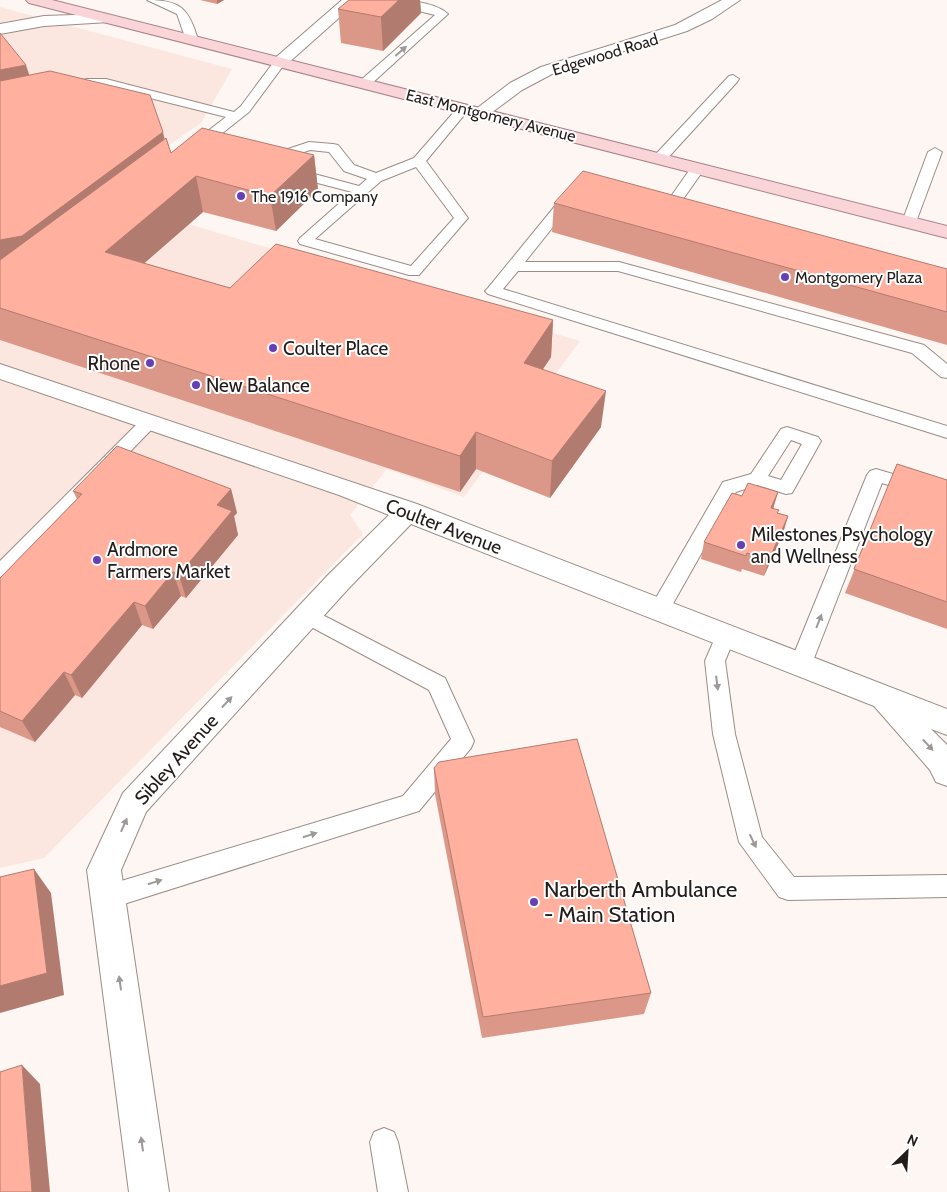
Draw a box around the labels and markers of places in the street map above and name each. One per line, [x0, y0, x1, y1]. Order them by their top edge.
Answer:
place label: The 1916 Company [251, 187, 378, 206]
marker: The 1916 Company [235, 190, 247, 202]
place label: Montgomery Plaza [795, 268, 923, 287]
marker: Montgomery Plaza [779, 271, 791, 283]
place label: Coulter Place [283, 337, 388, 360]
marker: Coulter Place [267, 342, 279, 354]
place label: Rhone [88, 352, 140, 375]
marker: Rhone [144, 357, 156, 369]
place label: New Balance [206, 374, 310, 397]
marker: New Balance [190, 379, 202, 391]
place label: Milestones Psychology and Wellness [751, 523, 933, 568]
place label: Ardmore Farmers Market [107, 538, 231, 583]
marker: Milestones Psychology and Wellness [735, 539, 747, 551]
marker: Ardmore Farmers Market [91, 554, 103, 566]
place label: Narberth Ambulance - Main Station [544, 876, 737, 928]
marker: Narberth Ambulance - Main Station [528, 896, 540, 908]

